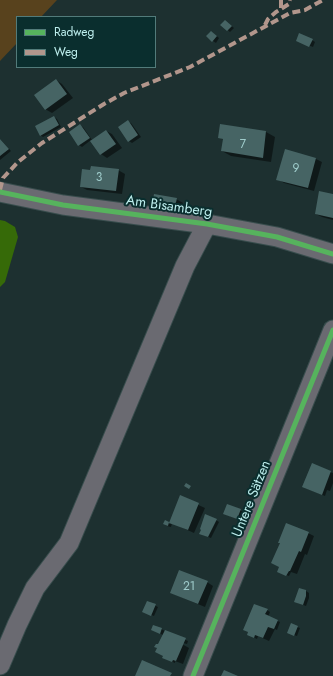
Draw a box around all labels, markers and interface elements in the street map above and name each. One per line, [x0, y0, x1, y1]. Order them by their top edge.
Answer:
legend [16, 16, 156, 68]
text: Radweg [54, 23, 94, 41]
text: Weg [54, 43, 78, 61]
house number: 7 [240, 138, 246, 152]
house number: 9 [293, 162, 299, 176]
house number: 3 [96, 171, 102, 185]
street label: Am Bisamberg [125, 193, 213, 221]
street label: Untere Sätzen [229, 458, 275, 540]
house number: 21 [183, 580, 195, 594]

